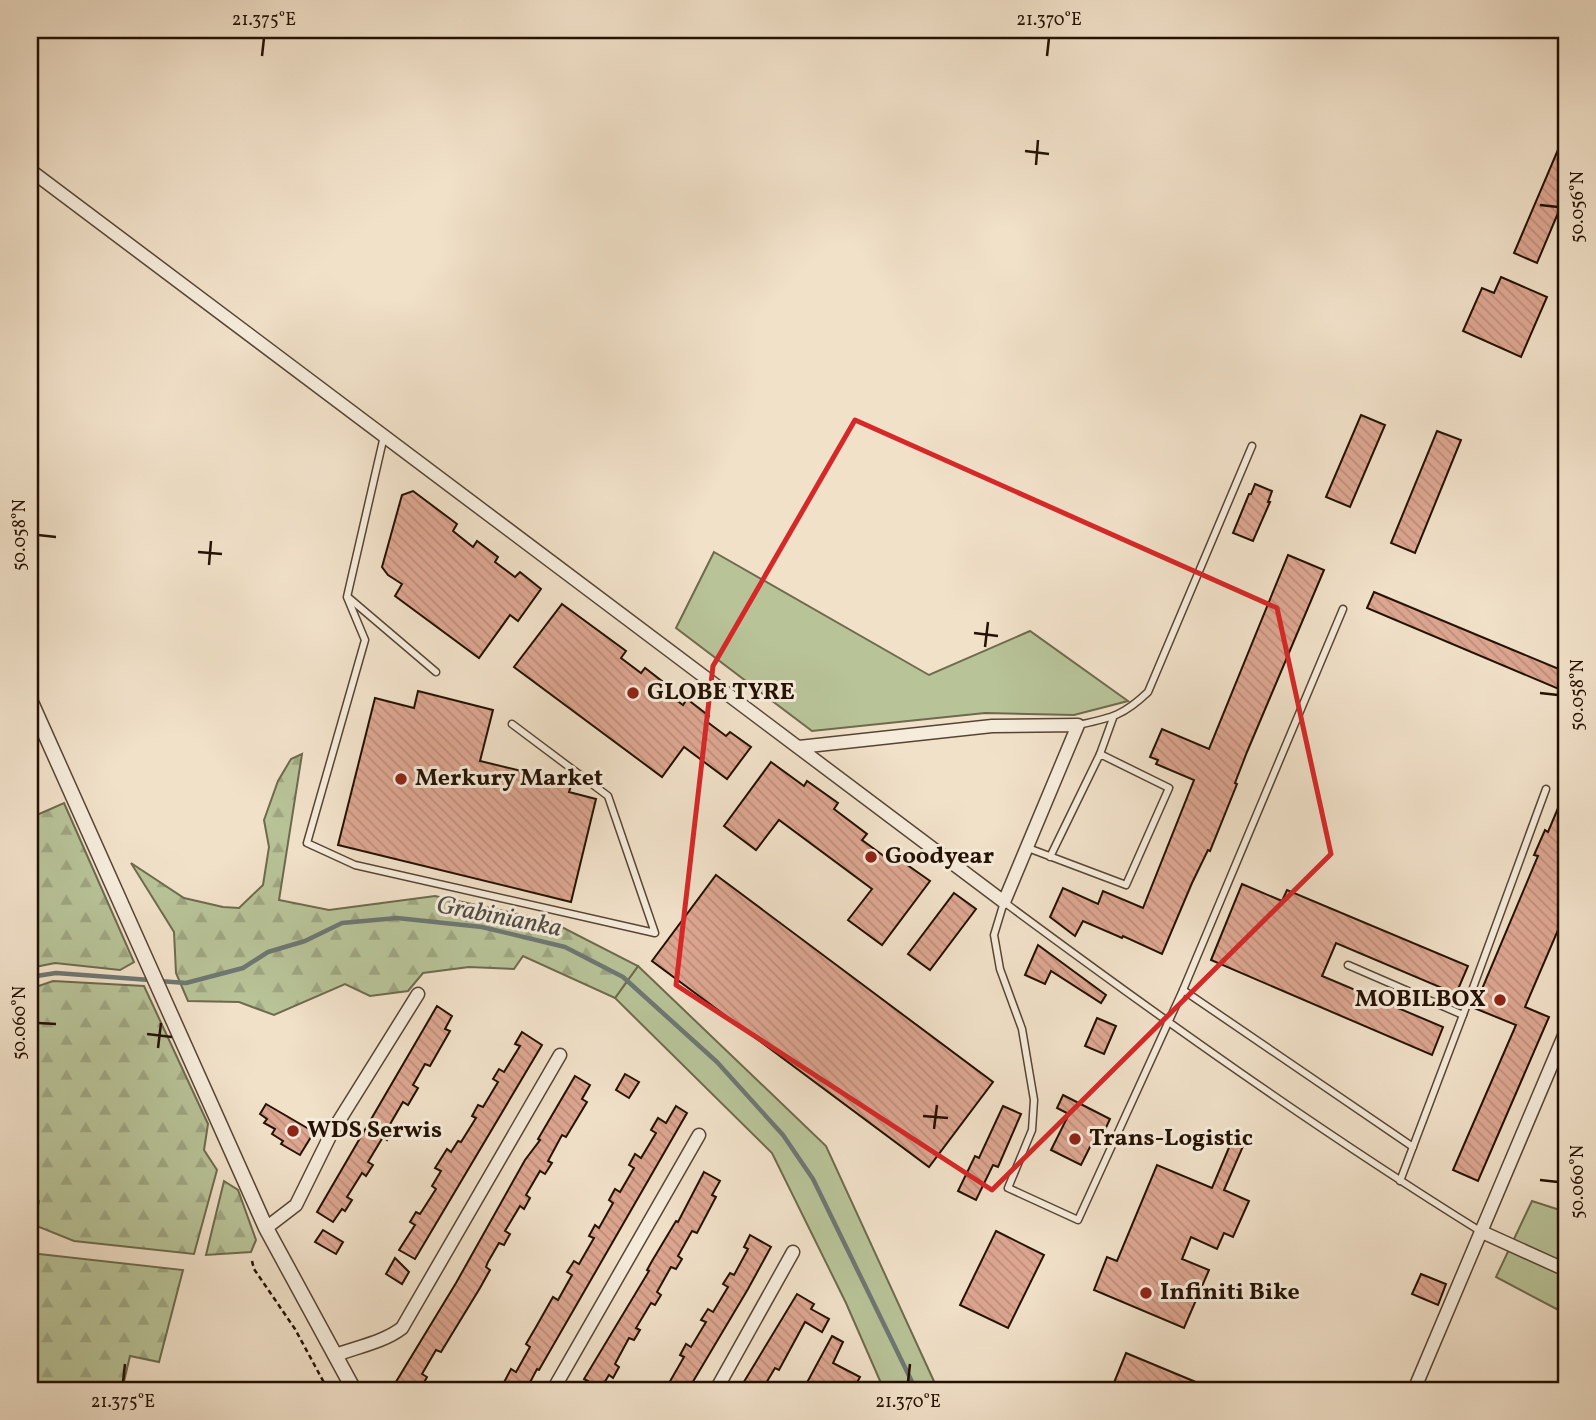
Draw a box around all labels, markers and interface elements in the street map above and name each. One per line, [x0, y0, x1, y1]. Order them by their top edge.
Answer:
text: 21.375°E [232, 8, 296, 33]
text: 21.370°E [1016, 8, 1082, 33]
text: 50.056°N [1566, 171, 1591, 243]
text: 50.058°N [8, 499, 33, 571]
text: 50.058°N [1566, 659, 1591, 731]
place label: GLOBE TYRE [647, 676, 795, 710]
marker: GLOBE TYRE [625, 685, 641, 701]
place label: Merkury Market [415, 762, 603, 796]
marker: Merkury Market [393, 771, 409, 787]
place label: Goodyear [885, 840, 994, 874]
marker: Goodyear [863, 849, 879, 865]
water label: Grabinianka [433, 887, 565, 947]
place label: MOBILBOX [1355, 983, 1486, 1017]
text: 50.060°N [8, 986, 33, 1060]
marker: MOBILBOX [1492, 992, 1508, 1008]
place label: WDS Serwis [307, 1114, 442, 1148]
place label: Trans-Logistic [1089, 1122, 1253, 1156]
marker: WDS Serwis [285, 1123, 301, 1139]
marker: Trans-Logistic [1067, 1131, 1083, 1147]
text: 50.060°N [1566, 1145, 1591, 1219]
place label: Infiniti Bike [1160, 1276, 1300, 1310]
marker: Infiniti Bike [1138, 1285, 1154, 1301]
text: 21.375°E [91, 1390, 155, 1415]
text: 21.370°E [875, 1390, 941, 1415]

